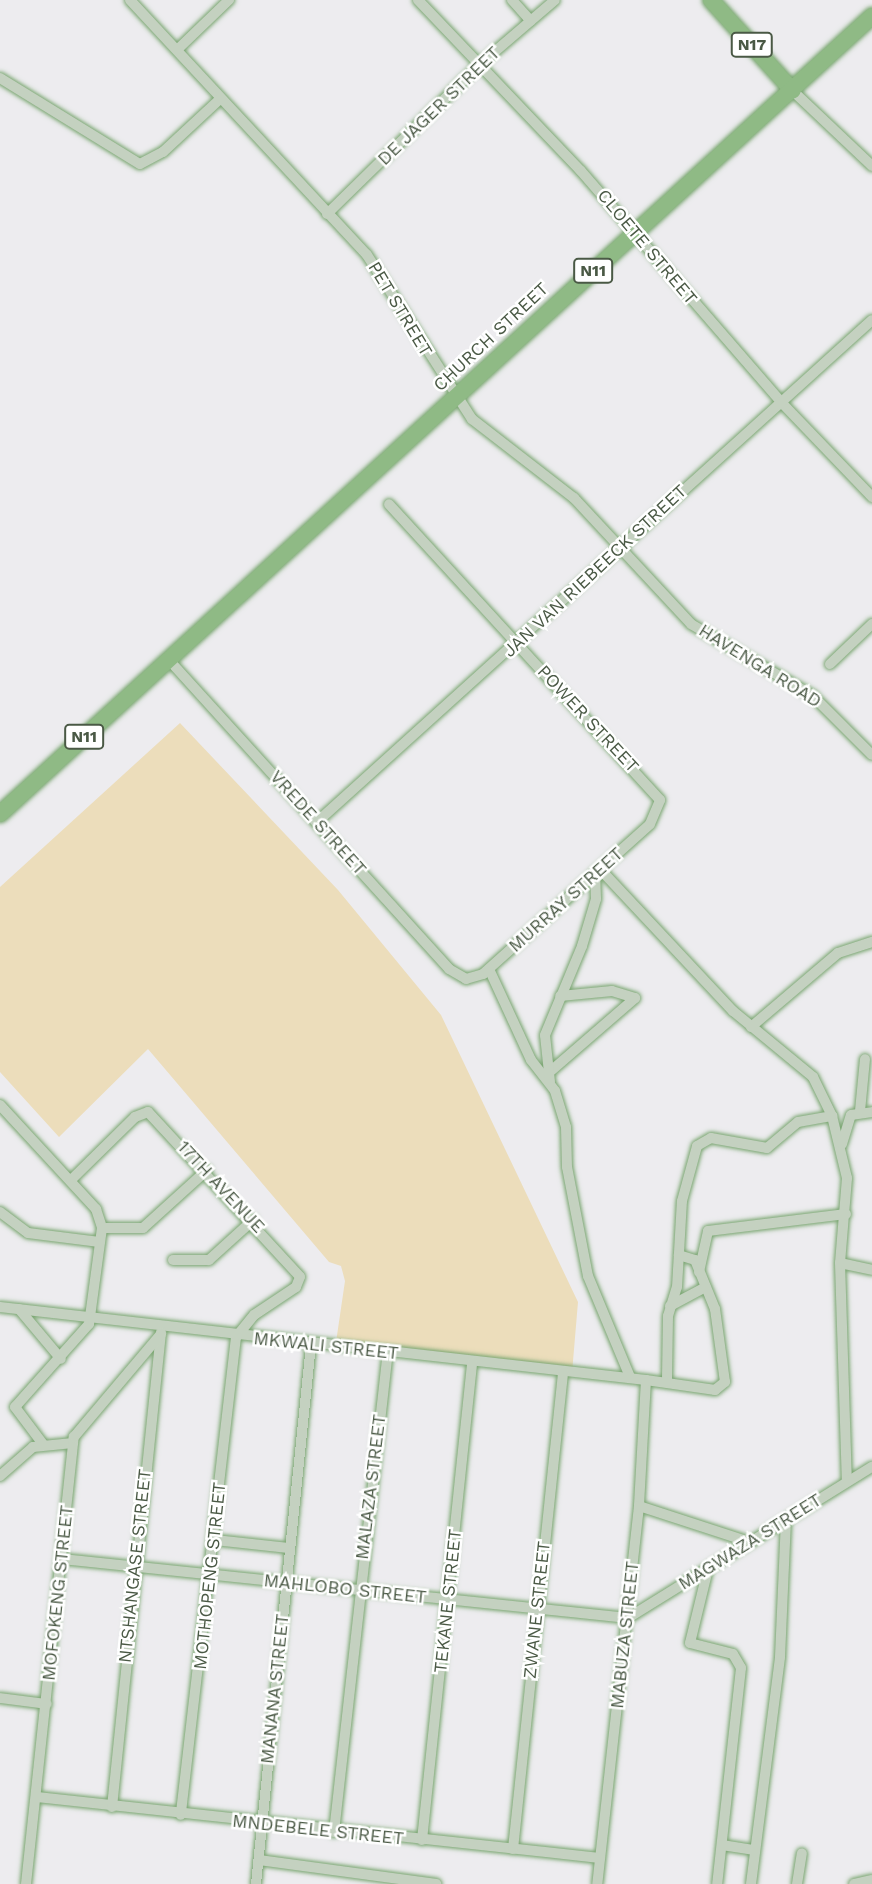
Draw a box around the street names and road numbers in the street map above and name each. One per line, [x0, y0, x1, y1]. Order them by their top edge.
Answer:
road number: N17 [729, 32, 775, 58]
street label: DE JAGER STREET [373, 42, 505, 170]
street label: CLOETE STREET [593, 185, 701, 309]
street label: PET STREET [363, 258, 437, 360]
road number: N11 [572, 258, 614, 284]
street label: CHURCH STREET [429, 278, 553, 396]
street label: JAN VAN RIEBEECK STREET [498, 480, 692, 662]
street label: HAVENGA ROAD [694, 619, 826, 713]
street label: POWER STREET [533, 661, 643, 777]
road number: N11 [63, 724, 105, 750]
street label: VREDE STREET [265, 766, 371, 880]
street label: MURRAY STREET [504, 843, 628, 957]
street label: 17TH AVENUE [173, 1136, 269, 1238]
street label: MKWALI STREET [252, 1328, 400, 1364]
street label: MALAZA STREET [351, 1413, 391, 1561]
street label: NTSHANGASE STREET [114, 1468, 156, 1664]
street label: MOTHOPENG STREET [189, 1481, 231, 1671]
street label: MAGWAZA STREET [674, 1489, 826, 1595]
street label: MOFOKENG STREET [38, 1504, 78, 1682]
street label: TEKANE STREET [430, 1528, 466, 1674]
street label: ZWANE STREET [519, 1540, 555, 1680]
street label: MABUZA STREET [606, 1560, 644, 1710]
street label: MAHLOBO STREET [263, 1570, 427, 1608]
street label: MANANA STREET [256, 1613, 294, 1765]
street label: MNDEBELE STREET [231, 1810, 405, 1850]

